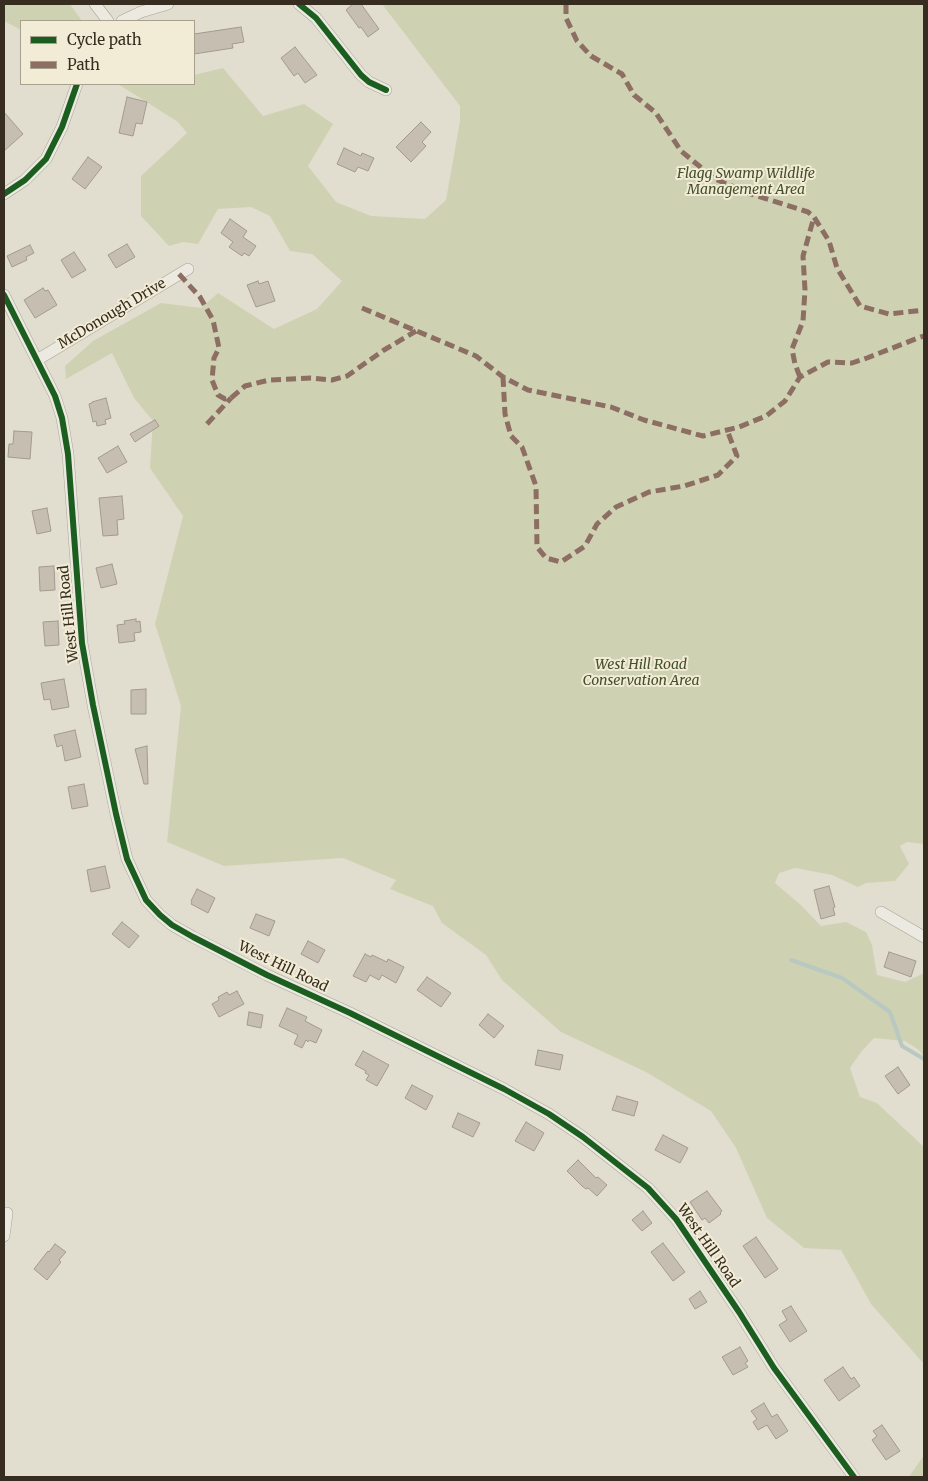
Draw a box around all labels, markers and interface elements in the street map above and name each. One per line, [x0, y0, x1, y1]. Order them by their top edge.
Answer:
legend [20, 20, 195, 85]
text: Cycle path [67, 30, 142, 49]
text: Path [67, 55, 100, 74]
park label: Flagg Swamp Wildlife Management Area [677, 166, 815, 198]
street label: McDonough Drive [55, 275, 169, 353]
street label: West Hill Road [56, 564, 82, 664]
park label: West Hill Road Conservation Area [582, 657, 700, 690]
street label: West Hill Road [235, 938, 331, 996]
street label: West Hill Road [673, 1201, 743, 1291]

